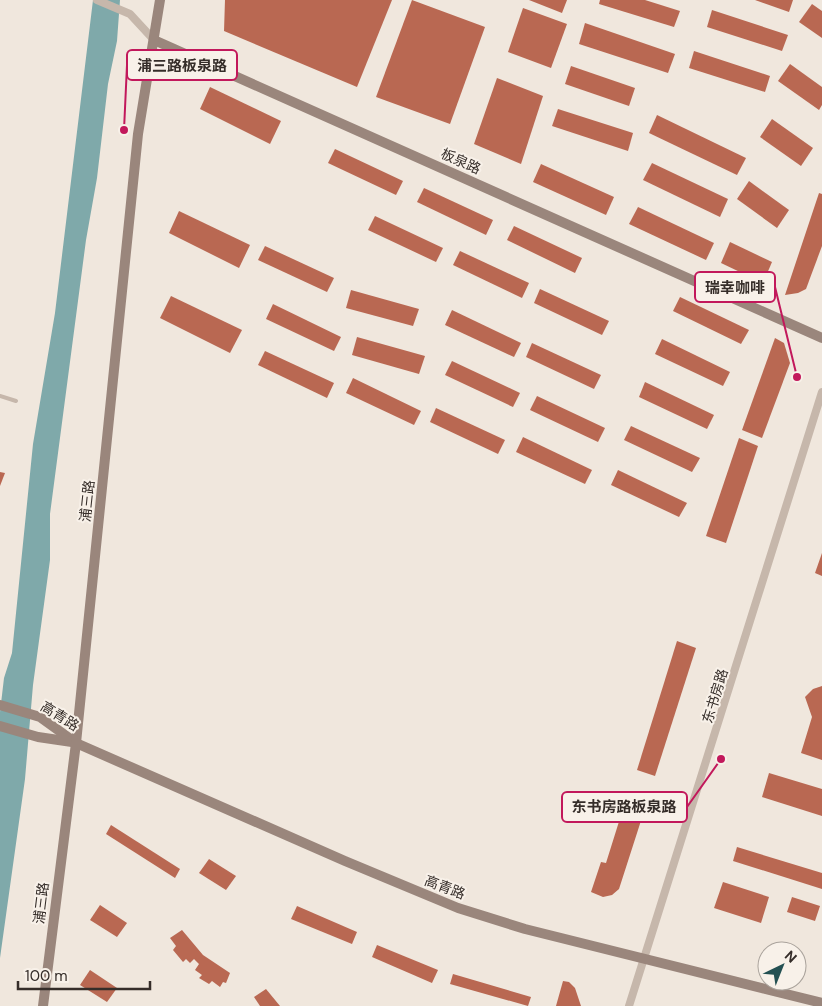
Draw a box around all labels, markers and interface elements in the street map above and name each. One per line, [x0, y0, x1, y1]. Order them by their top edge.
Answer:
callout: 浦三路板泉路 [127, 50, 237, 80]
text: 浦三路板泉路 [137, 56, 227, 76]
street label: 板泉路 [438, 144, 484, 178]
callout: 瑞幸咖啡 [695, 272, 775, 302]
text: 瑞幸咖啡 [705, 278, 765, 298]
street label: 浦三路 [76, 479, 98, 523]
street label: 东书房路 [698, 667, 732, 725]
street label: 高青路 [37, 697, 83, 735]
callout: 东书房路板泉路 [562, 792, 687, 822]
text: 东书房路板泉路 [571, 797, 677, 817]
street label: 高青路 [422, 871, 468, 903]
street label: 浦三路 [30, 881, 52, 925]
north arrow [757, 941, 807, 991]
text: N [781, 946, 801, 967]
scale bar [18, 958, 150, 990]
text: 100 m [25, 966, 68, 986]

